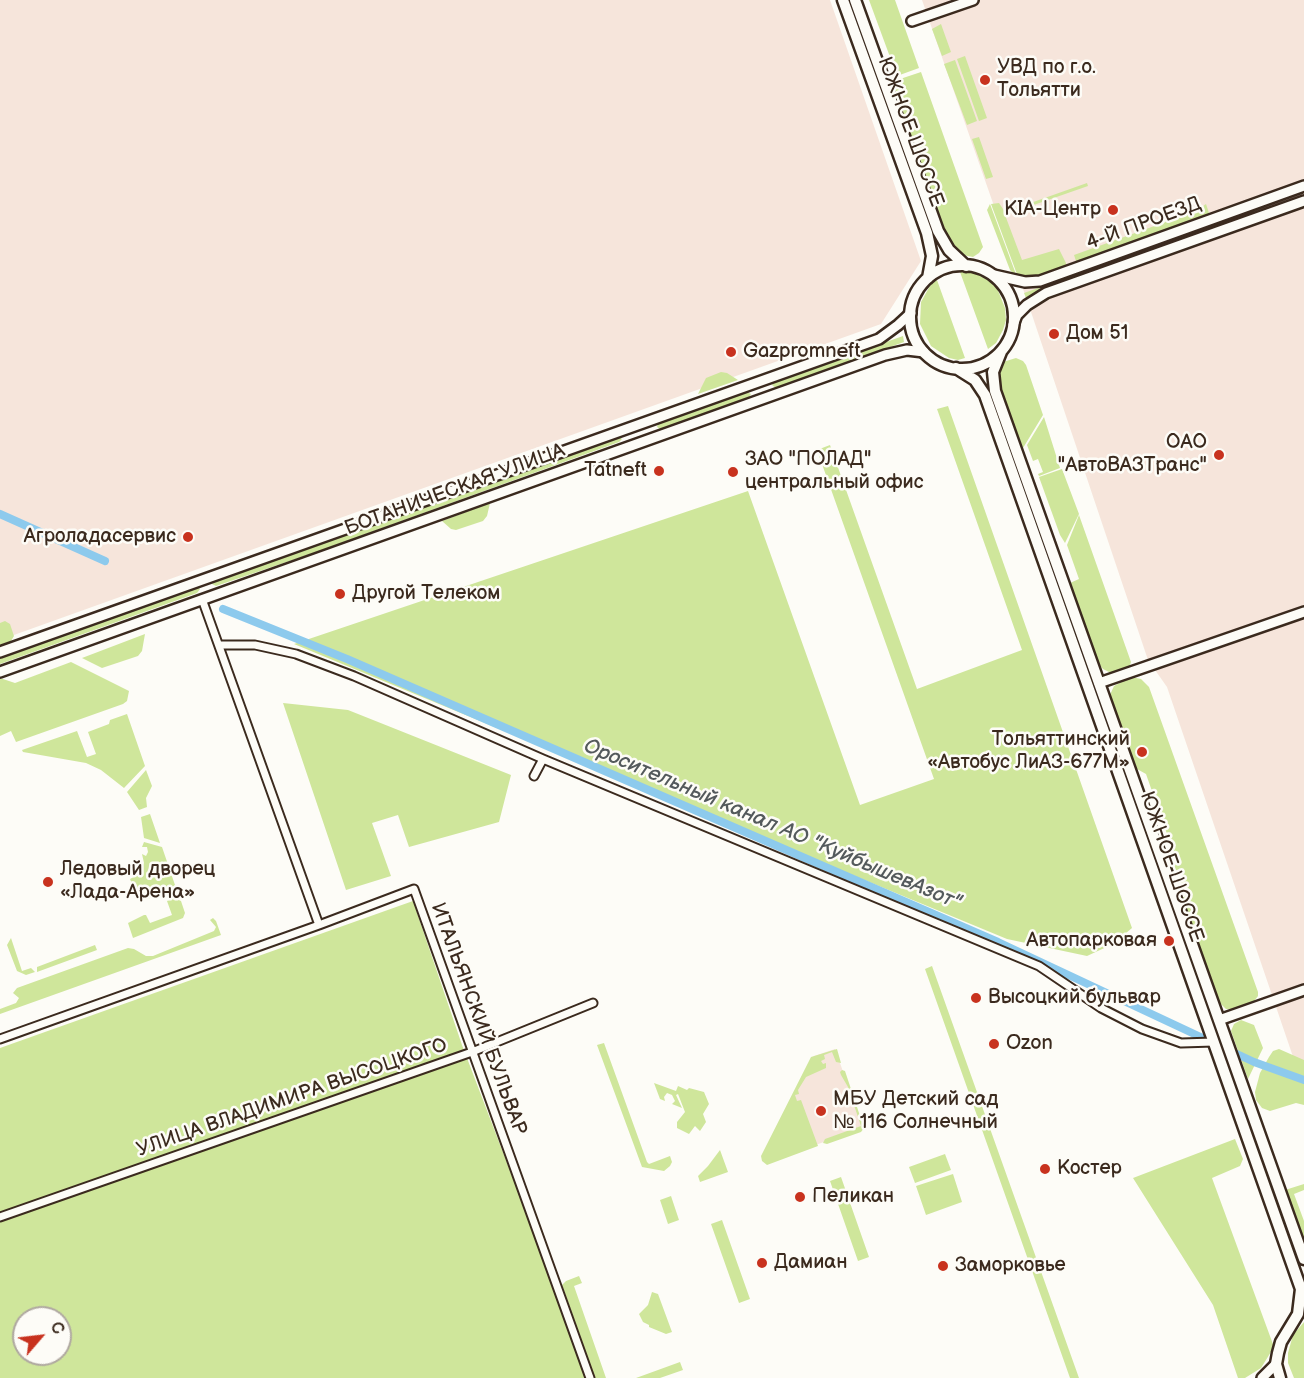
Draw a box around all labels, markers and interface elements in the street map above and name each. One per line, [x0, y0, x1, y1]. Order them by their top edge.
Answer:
street label: ЮЖНОЕ ШОССЕ [872, 54, 948, 210]
place label: УВД по г.о. Тольятти [997, 56, 1096, 103]
marker: УВД по г.о. Тольятти [978, 73, 992, 87]
street label: 4-Й ПРОЕЗД [1083, 192, 1205, 256]
place label: KIA-Центр [1004, 198, 1101, 222]
marker: KIA-Центр [1106, 203, 1120, 217]
place label: Дом 51 [1066, 322, 1128, 346]
marker: Дом 51 [1047, 327, 1061, 341]
place label: Gazpromneft [743, 340, 861, 364]
marker: Gazpromneft [724, 345, 738, 359]
place label: ОАО "АвтоВАЗТранс" [1058, 431, 1207, 478]
street label: БОТАНИЧЕСКАЯ УЛИЦА [342, 439, 568, 541]
place label: ЗАО "ПОЛАД" центральный офис [745, 448, 924, 495]
marker: ОАО "АвтоВАЗТранс" [1212, 448, 1226, 462]
place label: Tatneft [584, 459, 647, 483]
marker: Tatneft [652, 464, 666, 478]
marker: ЗАО "ПОЛАД" центральный офис [726, 465, 740, 479]
place label: Агроладасервис [24, 525, 176, 549]
marker: Агроладасервис [181, 530, 195, 544]
place label: Другой Телеком [352, 582, 500, 606]
marker: Другой Телеком [333, 587, 347, 601]
place label: Тольяттинский «Автобус ЛиАЗ-677М» [927, 728, 1130, 775]
water label: Оросительный канал АО "КуйбышевАзот" [580, 734, 964, 916]
marker: Тольяттинский «Автобус ЛиАЗ-677М» [1135, 745, 1149, 759]
street label: ЮЖНОЕ ШОССЕ [1134, 789, 1208, 945]
place label: Ледовый дворец «Лада-Арена» [60, 858, 215, 905]
marker: Ледовый дворец «Лада-Арена» [41, 875, 55, 889]
street label: ИТАЛЬЯНСКИЙ БУЛЬВАР [425, 900, 531, 1138]
place label: Автопарковая [1026, 929, 1157, 953]
marker: Автопарковая [1162, 934, 1176, 948]
place label: Высоцкий бульвар [988, 986, 1161, 1010]
marker: Высоцкий бульвар [969, 991, 983, 1005]
place label: Ozon [1006, 1032, 1053, 1056]
street label: УЛИЦА ВЛАДИМИРА ВЫСОЦКОГО [134, 1033, 450, 1163]
marker: Ozon [987, 1037, 1001, 1051]
place label: МБУ Детский сад № 116 Солнечный [833, 1088, 998, 1135]
marker: МБУ Детский сад № 116 Солнечный [814, 1104, 828, 1118]
place label: Костер [1057, 1157, 1122, 1181]
marker: Костер [1038, 1162, 1052, 1176]
place label: Пеликан [812, 1185, 894, 1209]
marker: Пеликан [793, 1190, 807, 1204]
place label: Дамиан [774, 1251, 847, 1275]
place label: Заморковье [955, 1254, 1066, 1278]
marker: Дамиан [755, 1256, 769, 1270]
marker: Заморковье [936, 1259, 950, 1273]
north arrow [12, 1306, 72, 1366]
text: С [46, 1319, 68, 1338]

